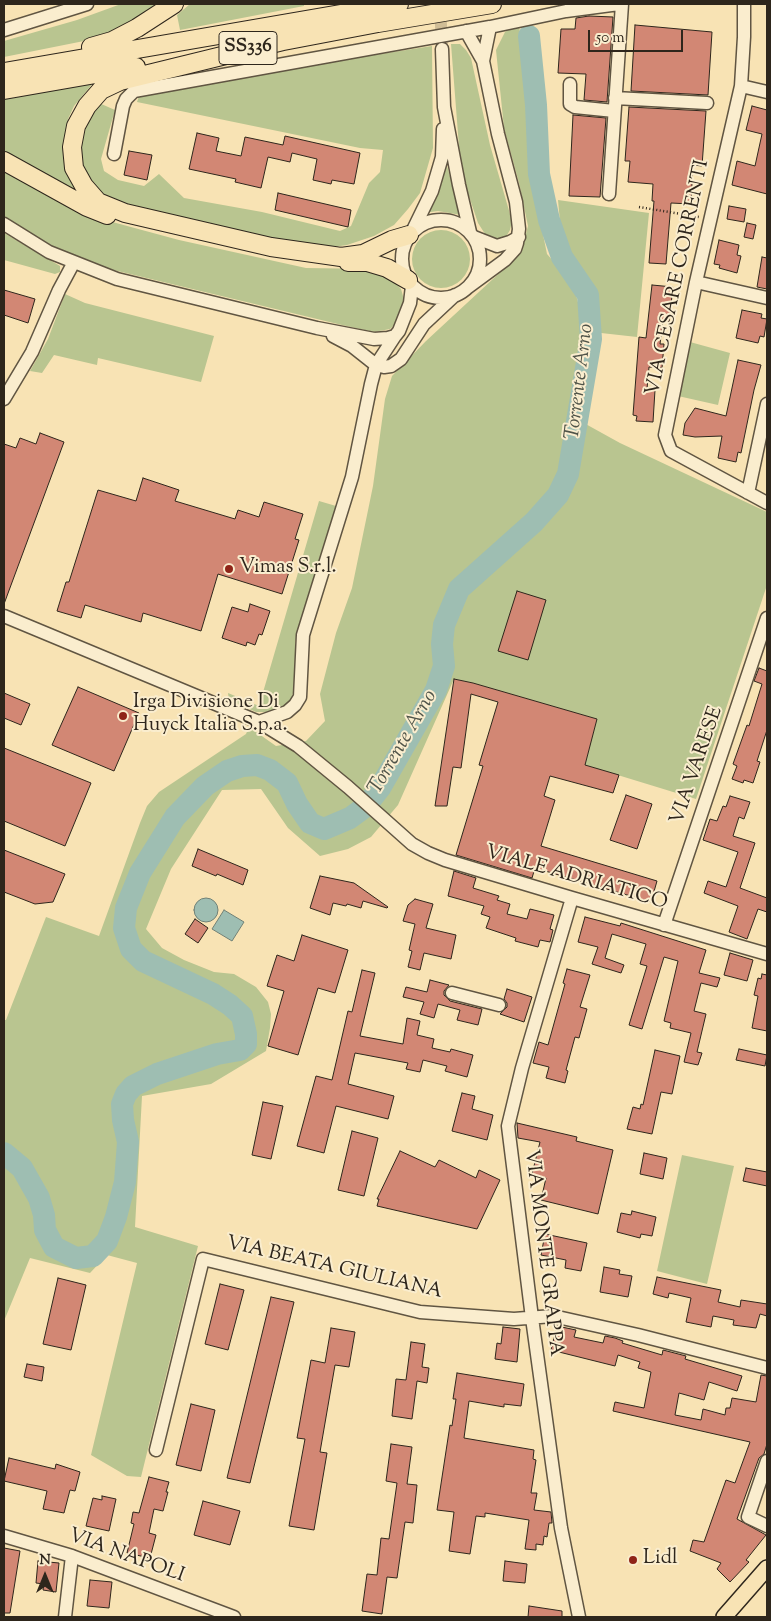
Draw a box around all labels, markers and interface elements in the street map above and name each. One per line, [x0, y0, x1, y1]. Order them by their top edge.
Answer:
scale bar [591, 20, 686, 52]
text: 50 m [596, 28, 625, 49]
road number: SS336 [219, 32, 277, 64]
street label: VIA CESARE CORRENTI [642, 158, 716, 398]
water label: Torrente Arno [561, 323, 601, 441]
place label: Vimas S.r.l. [239, 557, 337, 581]
marker: Vimas S.r.l. [223, 563, 235, 575]
water label: Torrente Arno [364, 686, 444, 800]
place label: Irga Divisione Di Huyck Italia S.p.a. [133, 692, 287, 739]
street label: VIA VARESE [667, 704, 729, 828]
marker: Irga Divisione Di Huyck Italia S.p.a. [117, 710, 129, 722]
street label: VIALE ADRIATICO [482, 841, 670, 917]
street label: VIA MONTE GRAPPA [517, 1148, 567, 1358]
street label: VIA BEATA GIULIANA [224, 1232, 444, 1306]
street label: VIA NAPOLI [65, 1525, 187, 1589]
place label: Lidl [643, 1548, 678, 1572]
north arrow [20, 1551, 70, 1601]
text: N [39, 1551, 51, 1571]
marker: Lidl [627, 1554, 639, 1566]

